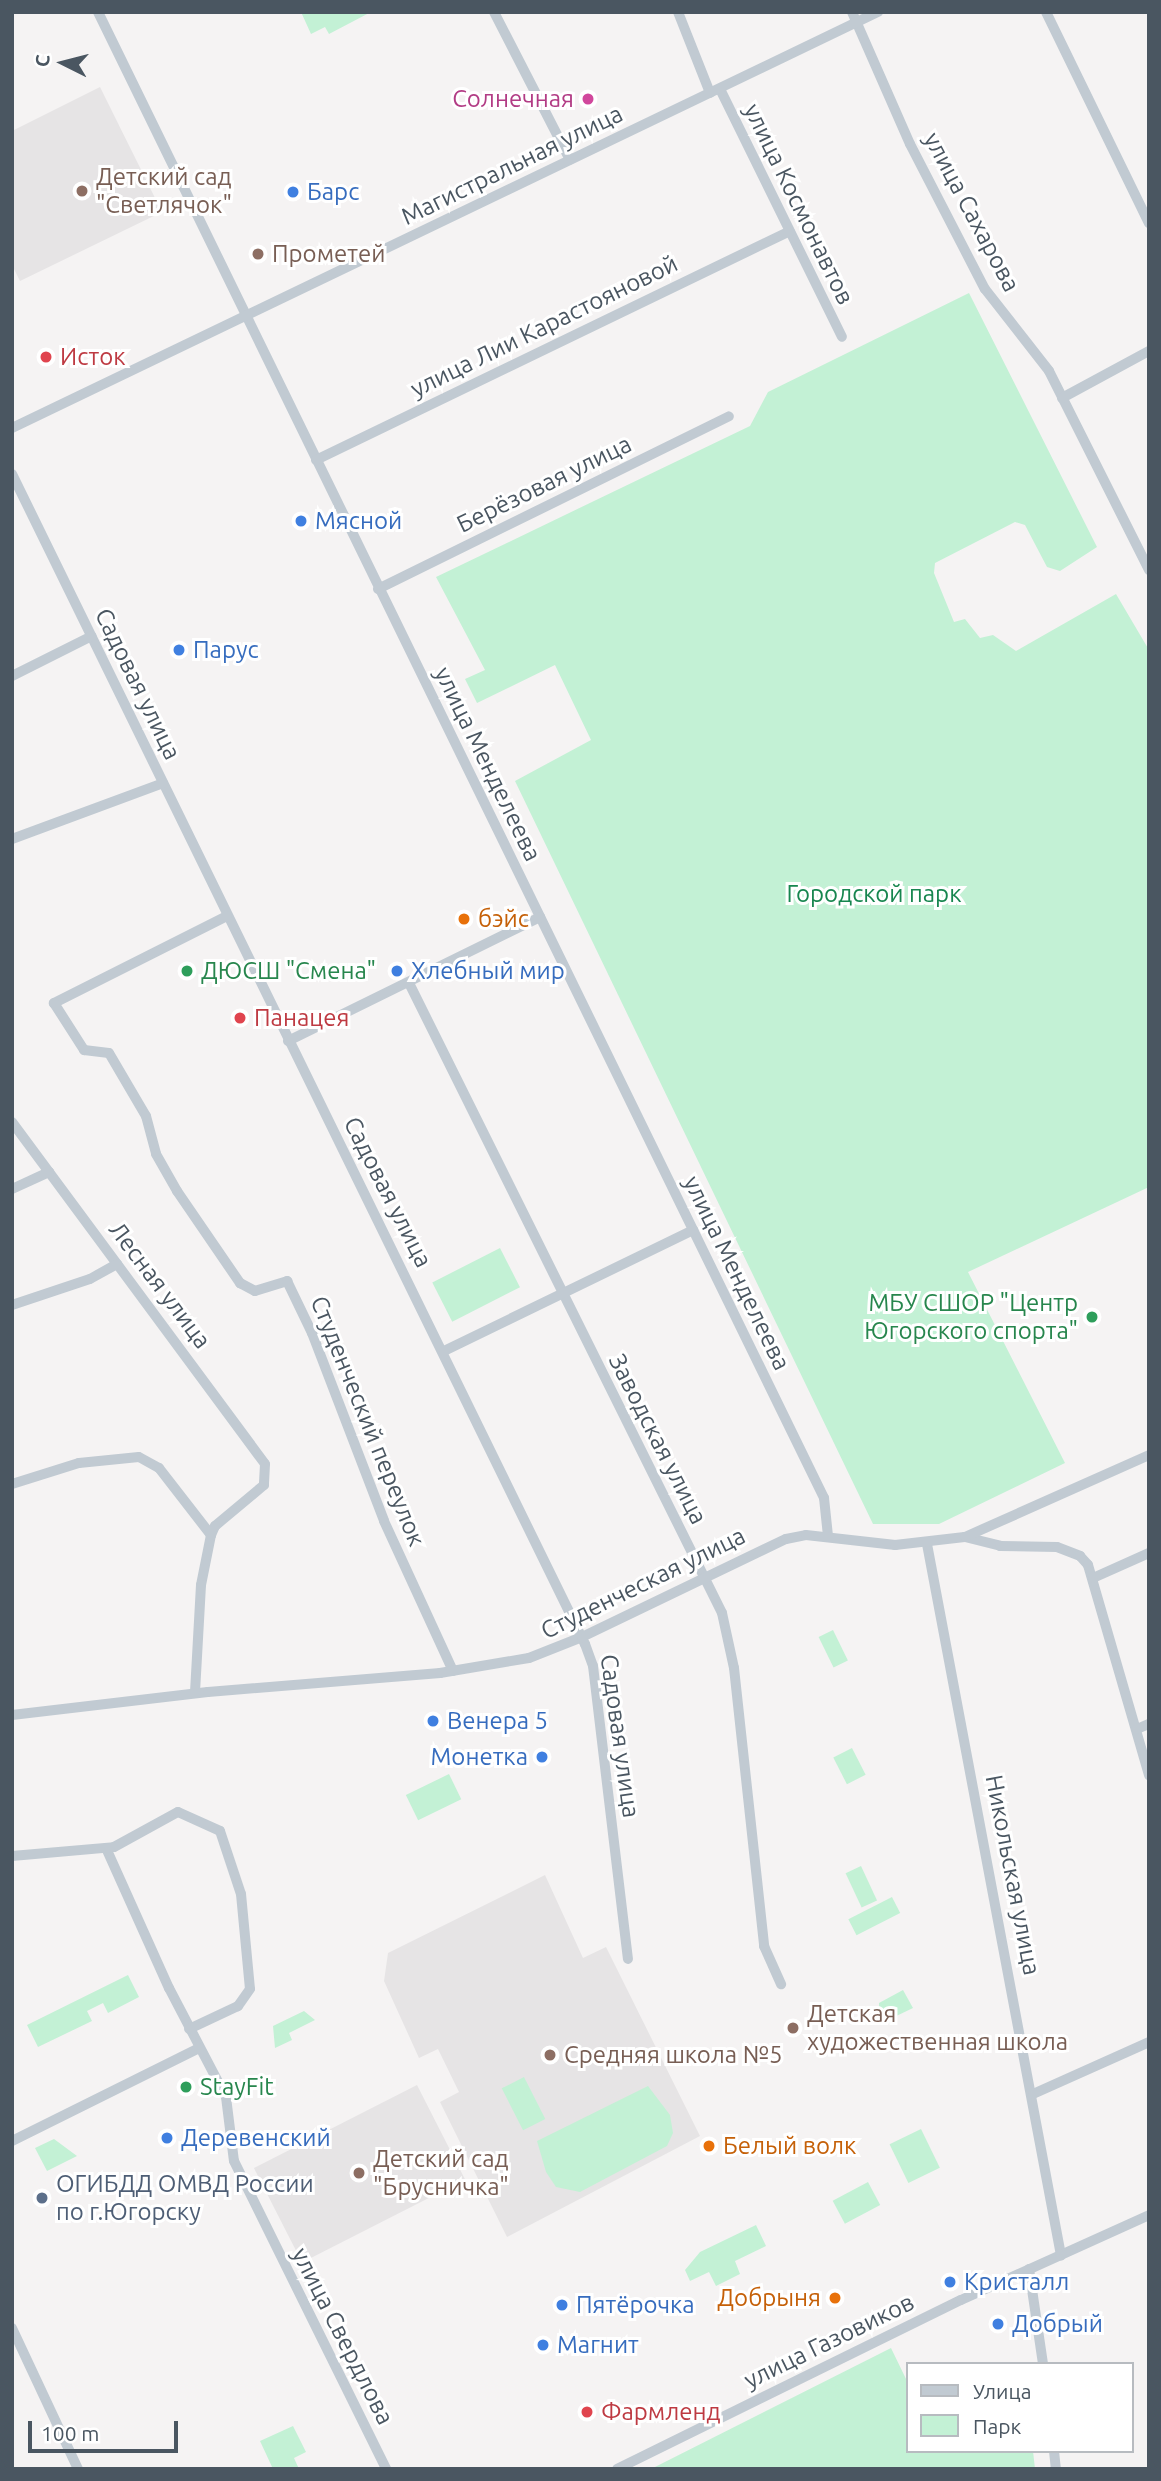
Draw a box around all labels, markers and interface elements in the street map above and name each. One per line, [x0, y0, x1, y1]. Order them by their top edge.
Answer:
north arrow [28, 28, 98, 98]
text: С [31, 54, 54, 68]
place label: Солнечная [452, 85, 574, 113]
marker: Солнечная [580, 91, 596, 107]
street label: Магистральная улица [397, 99, 627, 231]
street label: улица Космонавтов [738, 99, 860, 309]
street label: улица Сахарова [918, 127, 1026, 297]
place label: Детский сад "Светлячок" [96, 163, 232, 219]
place label: Барс [307, 178, 359, 206]
marker: Детский сад "Светлячок" [74, 183, 90, 199]
marker: Барс [285, 184, 301, 200]
place label: Прометей [272, 240, 385, 268]
marker: Прометей [250, 246, 266, 262]
street label: улица Лии Карастояновой [406, 249, 682, 403]
place label: Исток [60, 343, 126, 371]
marker: Исток [38, 349, 54, 365]
street label: Берёзовая улица [452, 429, 636, 539]
place label: Мясной [315, 507, 402, 535]
marker: Мясной [293, 513, 309, 529]
street label: Садовая улица [89, 604, 187, 764]
place label: Парус [193, 636, 259, 664]
marker: Парус [171, 642, 187, 658]
street label: улица Менделеева [428, 662, 548, 866]
park label: Городской парк [786, 880, 962, 908]
place label: бэйс [478, 905, 529, 933]
marker: бэйс [456, 911, 472, 927]
place label: ДЮСШ "Смена" [201, 957, 376, 985]
place label: Хлебный мир [411, 957, 565, 985]
marker: ДЮСШ "Смена" [179, 963, 195, 979]
marker: Хлебный мир [389, 963, 405, 979]
place label: Панацея [254, 1004, 349, 1032]
marker: Панацея [232, 1010, 248, 1026]
street label: Садовая улица [338, 1112, 438, 1272]
street label: улица Менделеева [677, 1171, 797, 1375]
street label: Лесная улица [103, 1216, 217, 1354]
place label: МБУ СШОР "Центр Югорского спорта" [864, 1289, 1078, 1345]
street label: Студенческий переулок [305, 1292, 431, 1550]
marker: МБУ СШОР "Центр Югорского спорта" [1084, 1309, 1100, 1325]
street label: Заводская улица [603, 1349, 713, 1529]
street label: Студенческая улица [536, 1521, 750, 1645]
street label: Садовая улица [594, 1652, 646, 1820]
place label: Венера 5 [447, 1707, 548, 1735]
marker: Венера 5 [425, 1713, 441, 1729]
place label: Монетка [431, 1743, 528, 1771]
marker: Монетка [534, 1749, 550, 1765]
street label: Никольская улица [979, 1772, 1047, 1978]
place label: Детская художественная школа [807, 2000, 1068, 2056]
marker: Детская художественная школа [785, 2020, 801, 2036]
place label: Средняя школа №5 [564, 2041, 783, 2069]
marker: Средняя школа №5 [542, 2047, 558, 2063]
place label: StayFit [200, 2073, 274, 2101]
marker: StayFit [178, 2079, 194, 2095]
place label: Деревенский [181, 2124, 331, 2152]
marker: Деревенский [159, 2130, 175, 2146]
place label: Белый волк [723, 2132, 856, 2160]
marker: Белый волк [701, 2138, 717, 2154]
place label: Детский сад "Брусничка" [373, 2145, 509, 2201]
marker: Детский сад "Брусничка" [351, 2165, 367, 2181]
place label: ОГИБДД ОМВД России по г.Югорску [56, 2170, 314, 2226]
marker: ОГИБДД ОМВД России по г.Югорску [34, 2190, 50, 2206]
street label: улица Свердлова [286, 2243, 400, 2429]
place label: Кристалл [964, 2268, 1069, 2296]
marker: Кристалл [942, 2274, 958, 2290]
place label: Добрыня [717, 2284, 821, 2312]
street label: улица Газовиков [739, 2287, 919, 2395]
marker: Добрыня [827, 2290, 843, 2306]
place label: Пятёрочка [576, 2291, 695, 2319]
marker: Пятёрочка [554, 2297, 570, 2313]
place label: Добрый [1012, 2310, 1103, 2338]
marker: Добрый [990, 2316, 1006, 2332]
place label: Магнит [557, 2331, 639, 2359]
marker: Магнит [535, 2337, 551, 2353]
legend [906, 2362, 1133, 2453]
text: Улица [973, 2379, 1031, 2403]
place label: Фармленд [601, 2398, 721, 2426]
marker: Фармленд [579, 2404, 595, 2420]
scale bar [32, 2408, 182, 2452]
text: Парк [973, 2414, 1021, 2438]
text: 100 m [41, 2421, 99, 2445]

